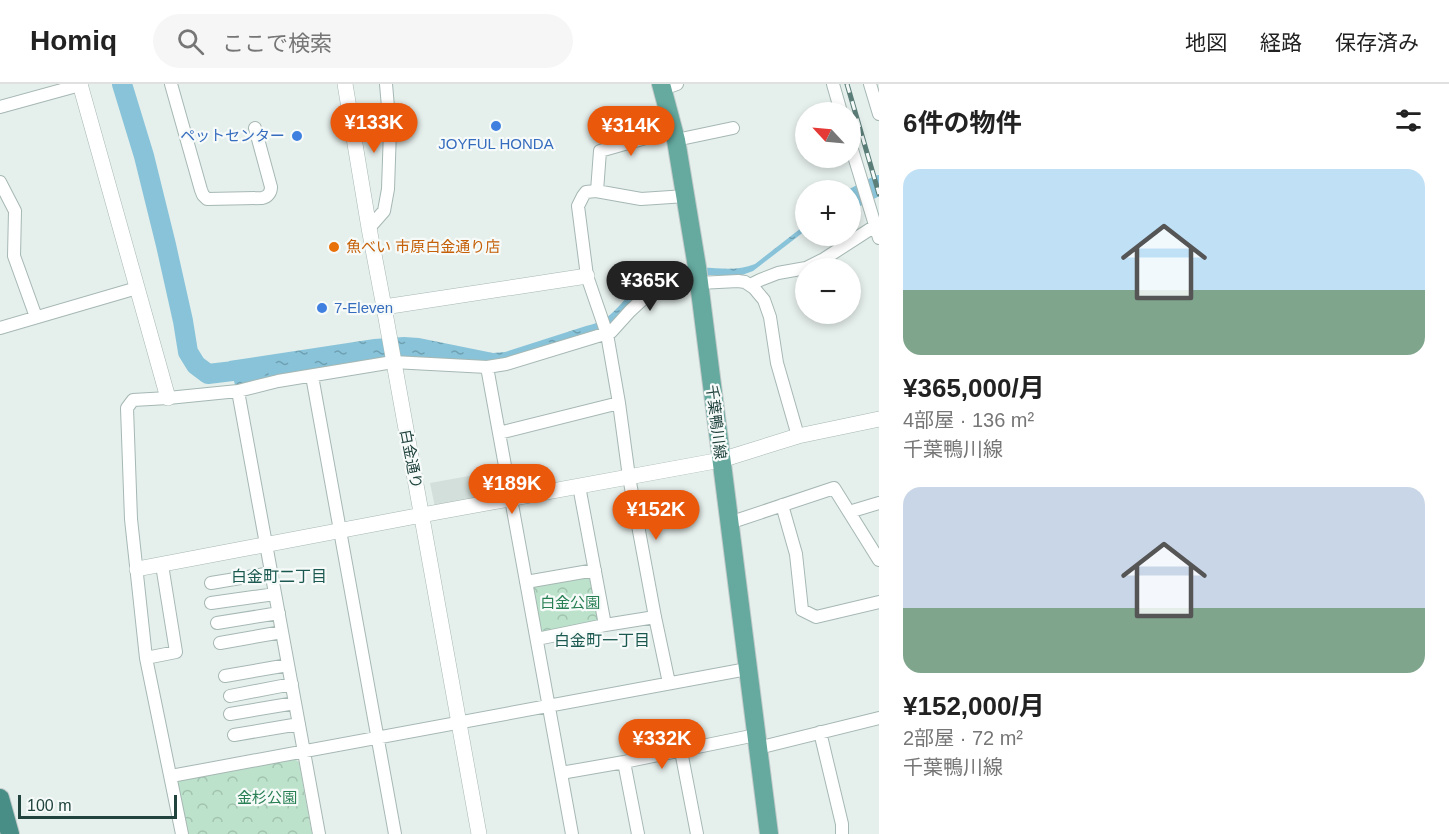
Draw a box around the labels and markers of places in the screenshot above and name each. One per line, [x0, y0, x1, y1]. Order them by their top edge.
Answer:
pin: ¥133K [332, 103, 416, 154]
pin: ¥314K [589, 106, 673, 157]
marker: JOYFUL HONDA [489, 119, 503, 133]
place label: ペットセンター [180, 127, 285, 144]
marker: ペットセンター [290, 129, 304, 143]
place label: JOYFUL HONDA [438, 135, 554, 152]
place label: 魚べい 市原白金通り店 [346, 238, 500, 255]
marker: 魚べい 市原白金通り店 [327, 240, 341, 254]
pin: ¥365K [608, 261, 692, 312]
place label: 7-Eleven [334, 299, 393, 316]
marker: 7-Eleven [315, 301, 329, 315]
pin: ¥189K [470, 464, 554, 515]
pin: ¥152K [614, 490, 698, 541]
pin: ¥332K [620, 719, 704, 770]

